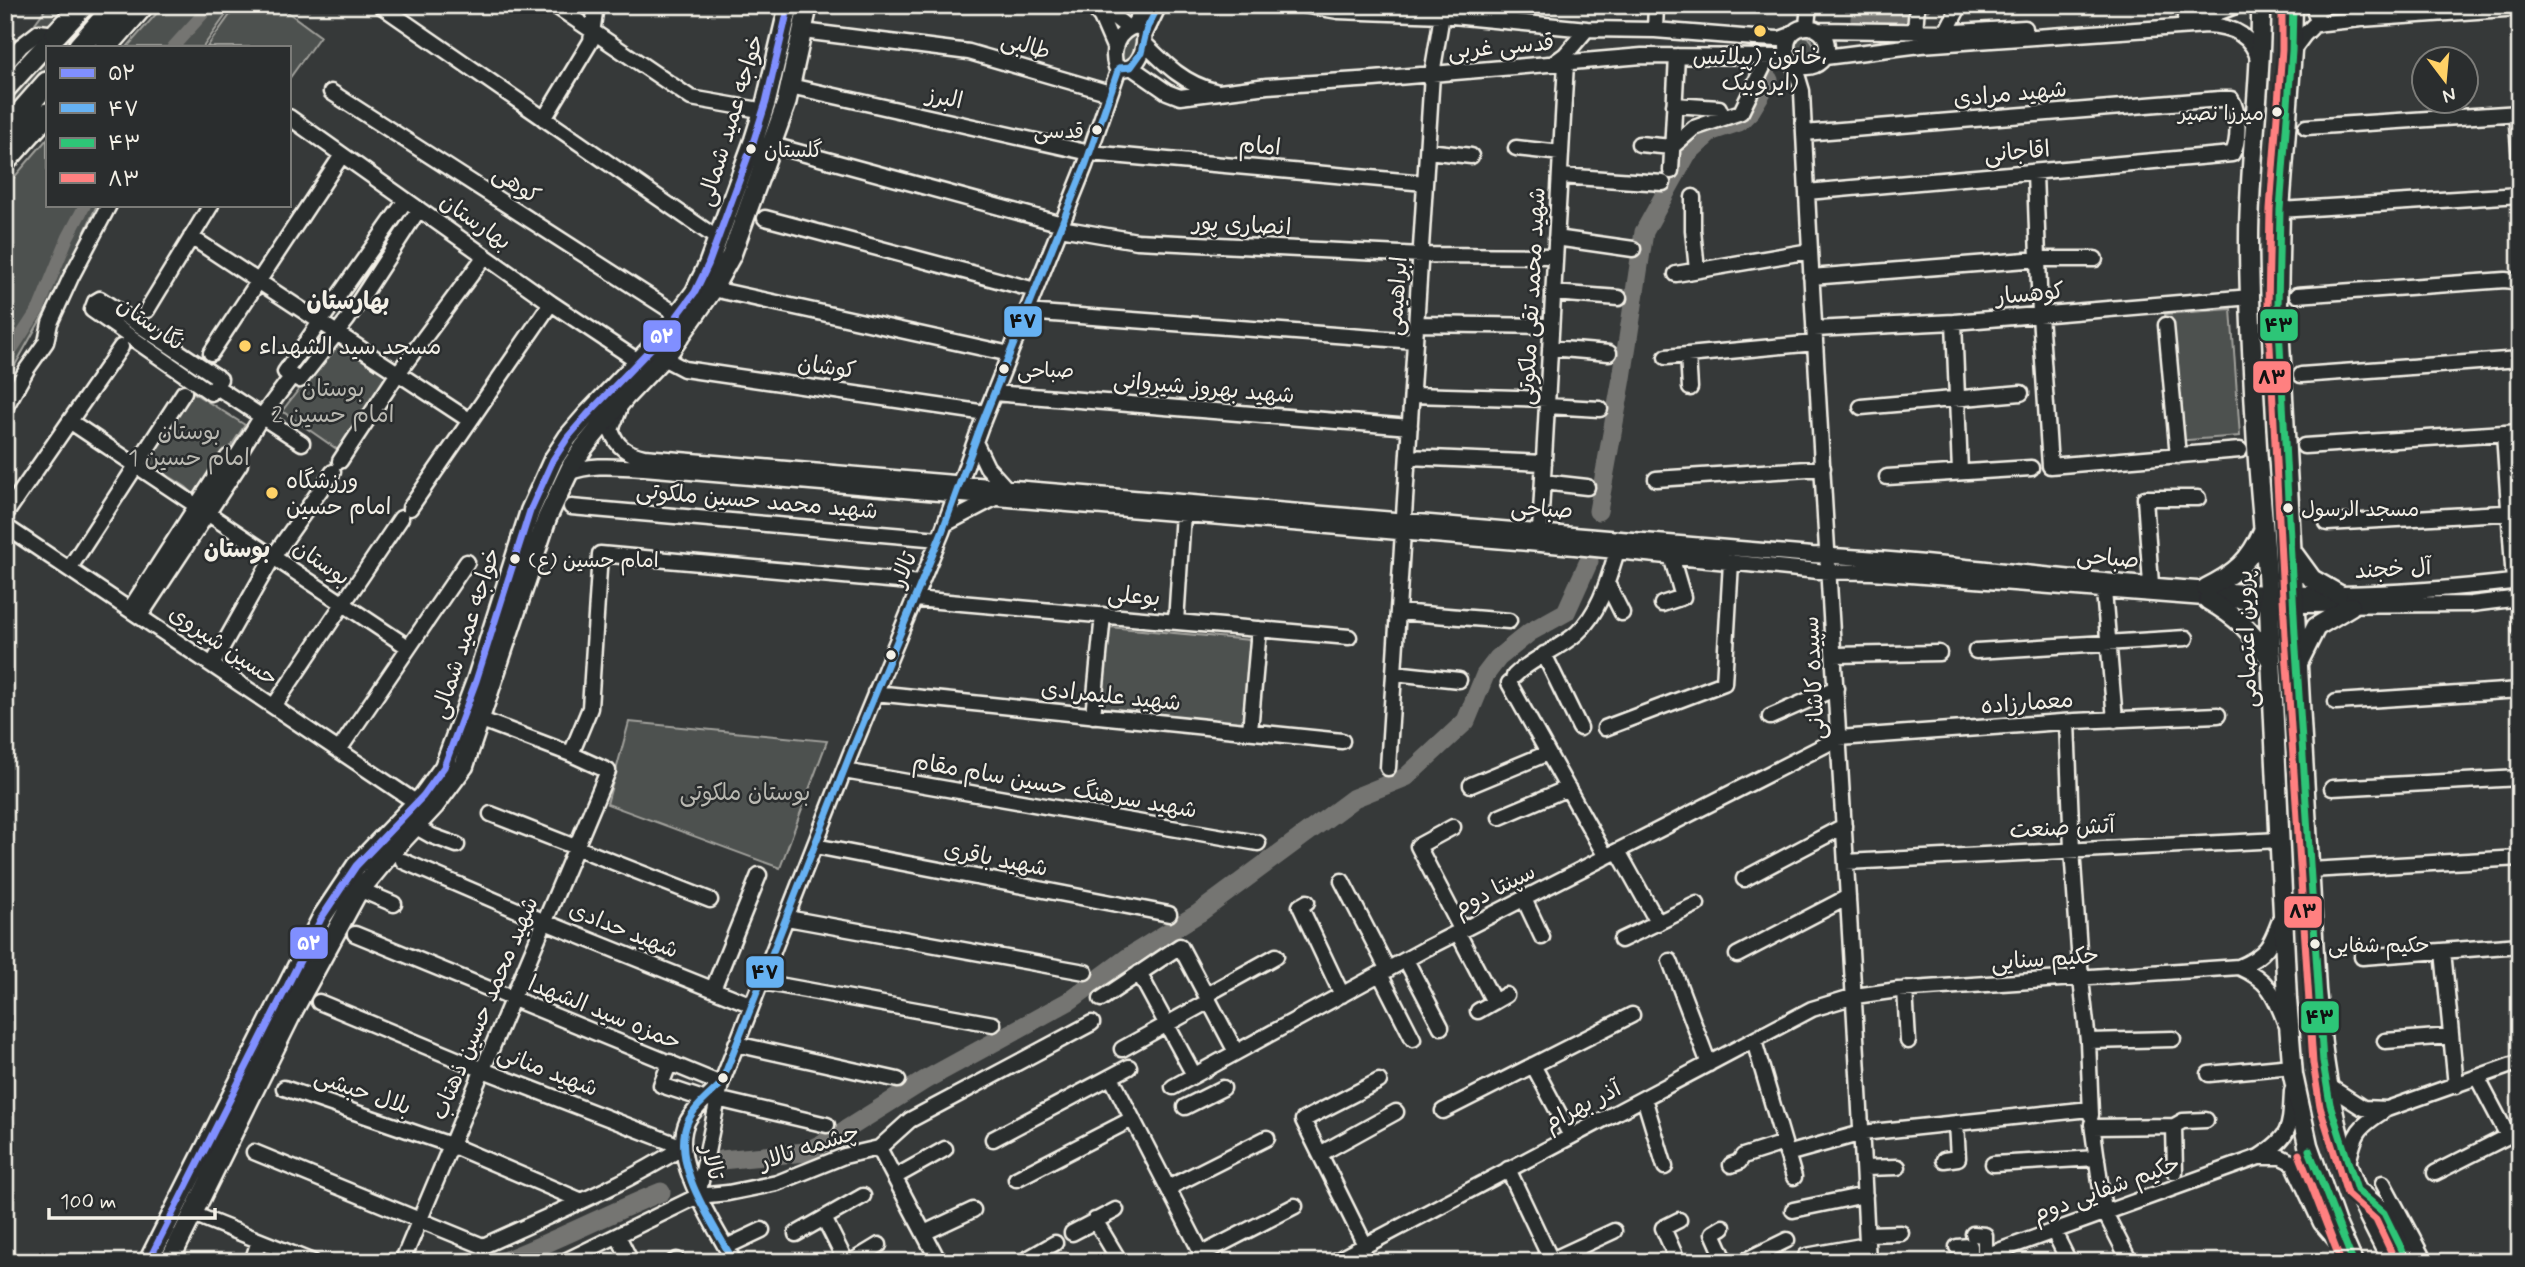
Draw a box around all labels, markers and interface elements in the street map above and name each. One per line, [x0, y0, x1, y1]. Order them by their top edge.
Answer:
marker: خاتون (پیلاتس، ایروبیک) [1752, 23, 1768, 39]
street label: طالبی [997, 26, 1054, 68]
street label: قدسی غربی [1447, 28, 1556, 68]
street label: خواجه عمید شمالی [692, 31, 772, 210]
place label: خاتون (پیلاتس، ایروبیک) [1693, 43, 1827, 99]
legend [46, 46, 290, 206]
north arrow [2410, 46, 2480, 116]
text: ۵۲ [108, 60, 136, 88]
street label: شهید مرادی [1952, 75, 2068, 115]
street label: البرز [922, 80, 965, 117]
text: N [2440, 81, 2459, 109]
text: ۴۷ [108, 96, 139, 124]
place label: میرزا نصیر [2176, 100, 2264, 128]
marker: میرزا نصیر [2270, 105, 2284, 119]
place label: قدسی [1033, 118, 1084, 146]
marker: قدسی [1090, 123, 1104, 137]
text: ۴۳ [108, 130, 141, 158]
street label: امام [1237, 130, 1282, 165]
street label: اقاجانی [1983, 135, 2051, 171]
place label: گلستان [764, 137, 823, 165]
marker: گلستان [744, 142, 758, 156]
street label: کوهی [486, 159, 546, 212]
text: ۸۳ [108, 166, 140, 194]
street label: شهید محمد تقی ملکوتی [1512, 186, 1554, 406]
street label: بهارستان [433, 187, 516, 258]
street label: انصاری پور [1190, 208, 1292, 244]
street label: ابراهیمی [1380, 255, 1416, 337]
street label: کوهسار [1993, 277, 2066, 313]
district label: بهارستان [306, 287, 390, 318]
street label: نگارستان [110, 291, 189, 359]
line badge: ۴۷ [1003, 305, 1043, 338]
line badge: ۴۳ [2259, 308, 2299, 342]
text: ۴۷ [1009, 310, 1037, 335]
text: ۴۳ [2264, 314, 2294, 339]
line badge: ۵۲ [642, 319, 682, 353]
text: ۵۲ [650, 325, 674, 350]
place label: مسجد سید الشهداء [259, 333, 441, 363]
marker: مسجد سید الشهداء [237, 338, 253, 354]
street label: کوشان [795, 349, 858, 387]
place label: صباحی [1017, 357, 1074, 385]
line badge: ۸۳ [2252, 360, 2292, 394]
marker: صباحی [997, 362, 1011, 376]
street label: شهید بهروز شیروانی [1112, 366, 1296, 412]
text: ۸۳ [2258, 366, 2286, 391]
park label: بوستان امام حسین 2 [272, 375, 394, 432]
park label: بوستان امام حسین 1 [128, 418, 250, 475]
place label: ورزشگاه امام حسین [286, 467, 391, 524]
street label: شهید محمد حسین ملکوتی [635, 476, 879, 528]
marker: ورزشگاه امام حسین [264, 485, 280, 501]
street label: صباحی [1510, 493, 1574, 527]
place label: مسجد الرسول [2301, 496, 2419, 524]
marker: مسجد الرسول [2281, 501, 2295, 515]
street label: بوستان [286, 534, 355, 594]
district label: بوستان [204, 535, 270, 566]
street label: صباحی [2075, 541, 2140, 577]
street label: خواجه عمید شمالی [425, 544, 509, 723]
place label: امام حسین (ع) [528, 547, 659, 576]
street label: تالار [884, 547, 926, 594]
marker: امام حسین (ع) [508, 552, 522, 566]
street label: آل خجند [2354, 553, 2434, 587]
street label: پروین اعتصامی [2231, 570, 2265, 708]
street label: بوعلی [1106, 580, 1161, 614]
street label: حسین شیروی [163, 599, 283, 694]
street label: سپیده کاشانی [1797, 615, 1833, 741]
unlabelled marker [884, 648, 898, 662]
street label: شهید علیمرادی [1039, 675, 1182, 719]
street label: معمارزاده [1980, 686, 2075, 722]
street label: شهید سرهنگ حسین سام مقام [910, 747, 1199, 828]
park label: بوستان ملکوتی [679, 779, 811, 809]
street label: آتش صنعت [2009, 811, 2117, 847]
street label: شهید باقری [941, 835, 1050, 885]
street label: سپنتا دوم [1449, 857, 1542, 925]
street label: شهید محمد حسین ذهتاب [425, 892, 547, 1125]
street label: شهید حدادی [564, 895, 682, 966]
line badge: ۸۳ [2283, 895, 2323, 929]
text: ۸۳ [2289, 900, 2317, 925]
line badge: ۵۲ [289, 926, 329, 960]
text: ۵۲ [297, 932, 321, 957]
place label: حکیم شفایی [2328, 932, 2430, 961]
marker: حکیم شفایی [2308, 937, 2322, 951]
street label: حکیم سنایی [1990, 941, 2100, 980]
line badge: ۴۷ [745, 955, 785, 989]
text: ۴۷ [751, 961, 779, 986]
street label: حمزه سید الشهدا [523, 969, 685, 1058]
line badge: ۴۳ [2300, 1000, 2340, 1034]
text: ۴۳ [2305, 1006, 2335, 1031]
street label: شهید منانی [493, 1039, 602, 1105]
street label: بلال حبشی [310, 1062, 415, 1123]
unlabelled marker [716, 1071, 730, 1085]
street label: آذر بهرام [1539, 1074, 1628, 1140]
street label: چشمه تالار [754, 1118, 863, 1179]
street label: تالار [691, 1140, 730, 1184]
street label: حکیم شفایی دوم [2029, 1149, 2185, 1231]
scale bar [49, 1176, 215, 1220]
text: 100 m [60, 1188, 116, 1216]

